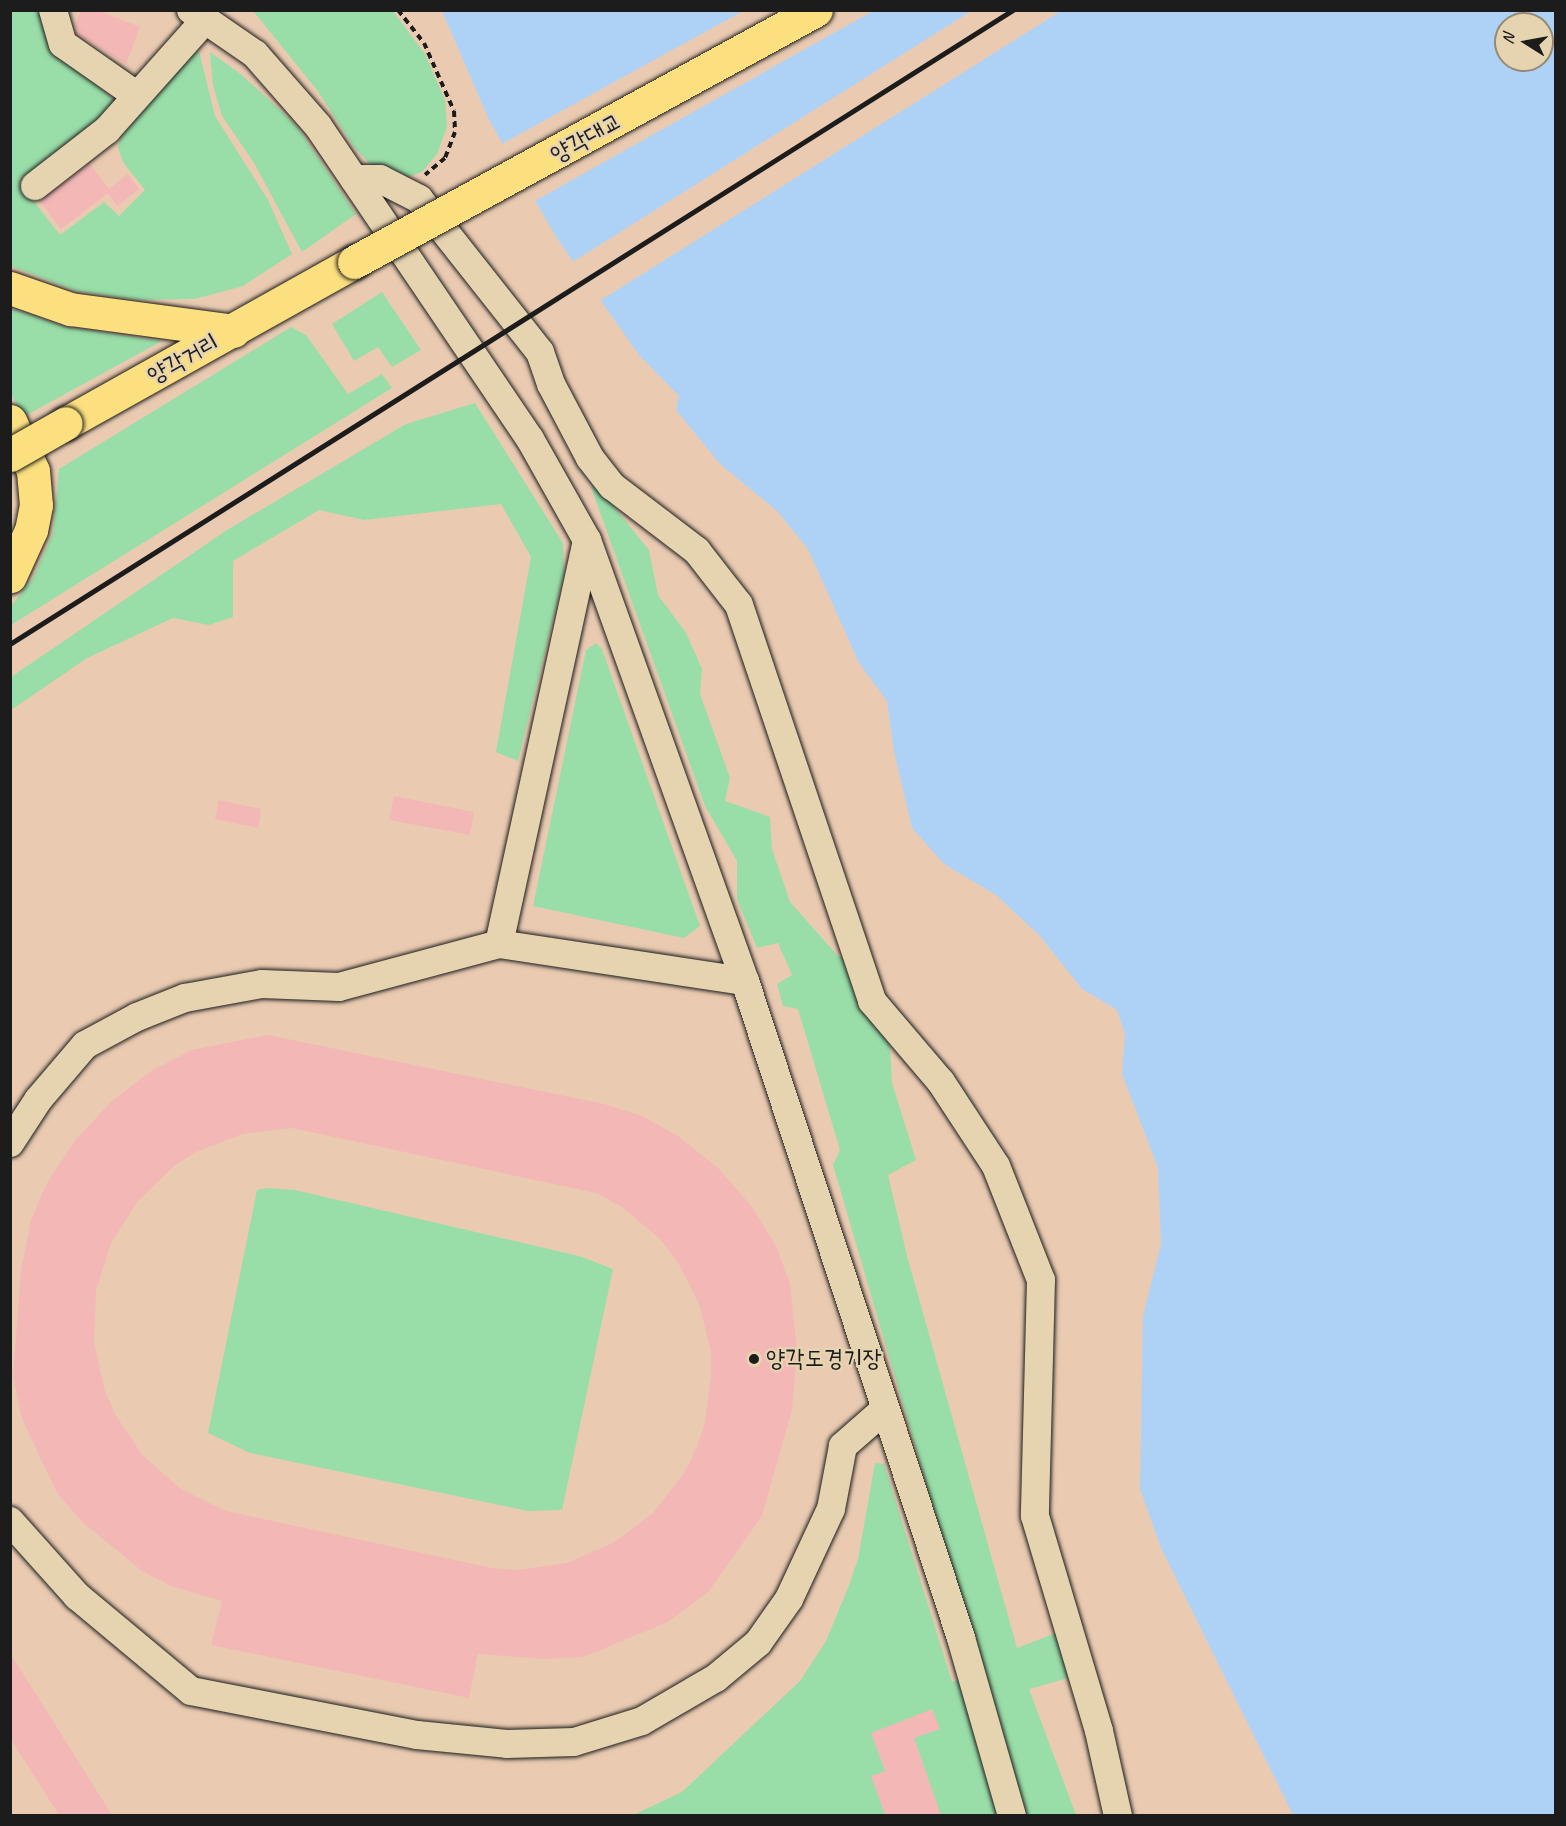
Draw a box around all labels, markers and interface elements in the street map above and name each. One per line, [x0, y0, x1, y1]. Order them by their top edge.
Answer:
north arrow [1494, 12, 1554, 72]
text: N [1498, 32, 1519, 46]
street label: 양각대교 [545, 107, 627, 169]
street label: 양각거리 [142, 328, 224, 390]
place label: 양각도경기장 [766, 1345, 882, 1373]
marker: 양각도경기장 [747, 1352, 761, 1366]

